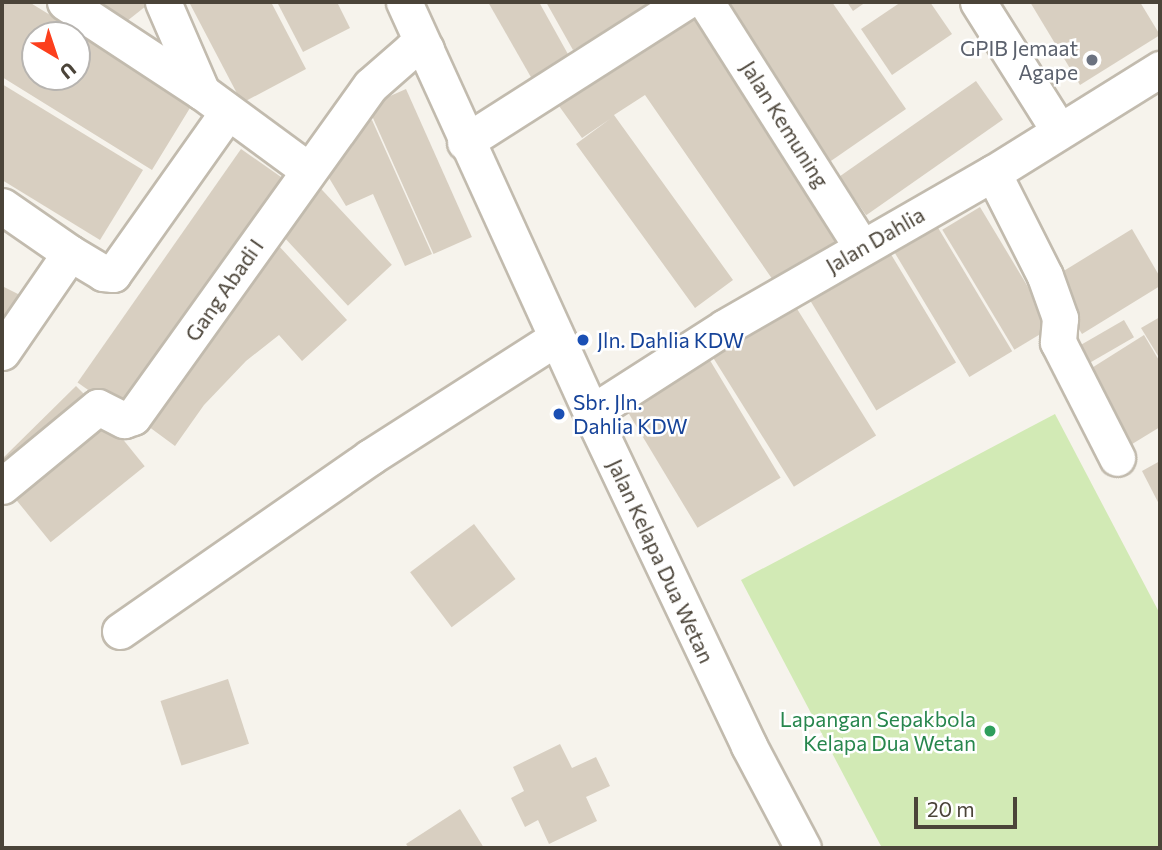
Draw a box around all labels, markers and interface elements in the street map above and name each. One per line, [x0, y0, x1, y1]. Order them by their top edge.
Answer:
north arrow [21, 21, 91, 91]
place label: GPIB Jemaat Agape [960, 35, 1078, 85]
marker: GPIB Jemaat Agape [1084, 52, 1100, 68]
street label: Jalan Kemuning [736, 56, 834, 192]
text: U [56, 58, 81, 84]
street label: Jalan Dahlia [821, 202, 929, 278]
street label: Gang Abadi I [180, 234, 268, 346]
place label: Jln. Dahlia KDW [597, 327, 744, 353]
marker: Jln. Dahlia KDW [575, 332, 591, 348]
place label: Sbr. Jln. Dahlia KDW [573, 389, 688, 439]
marker: Sbr. Jln. Dahlia KDW [551, 406, 567, 422]
street label: Jalan Kelapa Dua Wetan [603, 455, 719, 667]
place label: Lapangan Sepakbola Kelapa Dua Wetan [780, 706, 976, 756]
marker: Lapangan Sepakbola Kelapa Dua Wetan [982, 723, 998, 739]
scale bar [917, 784, 1020, 828]
text: 20 m [927, 796, 975, 821]

